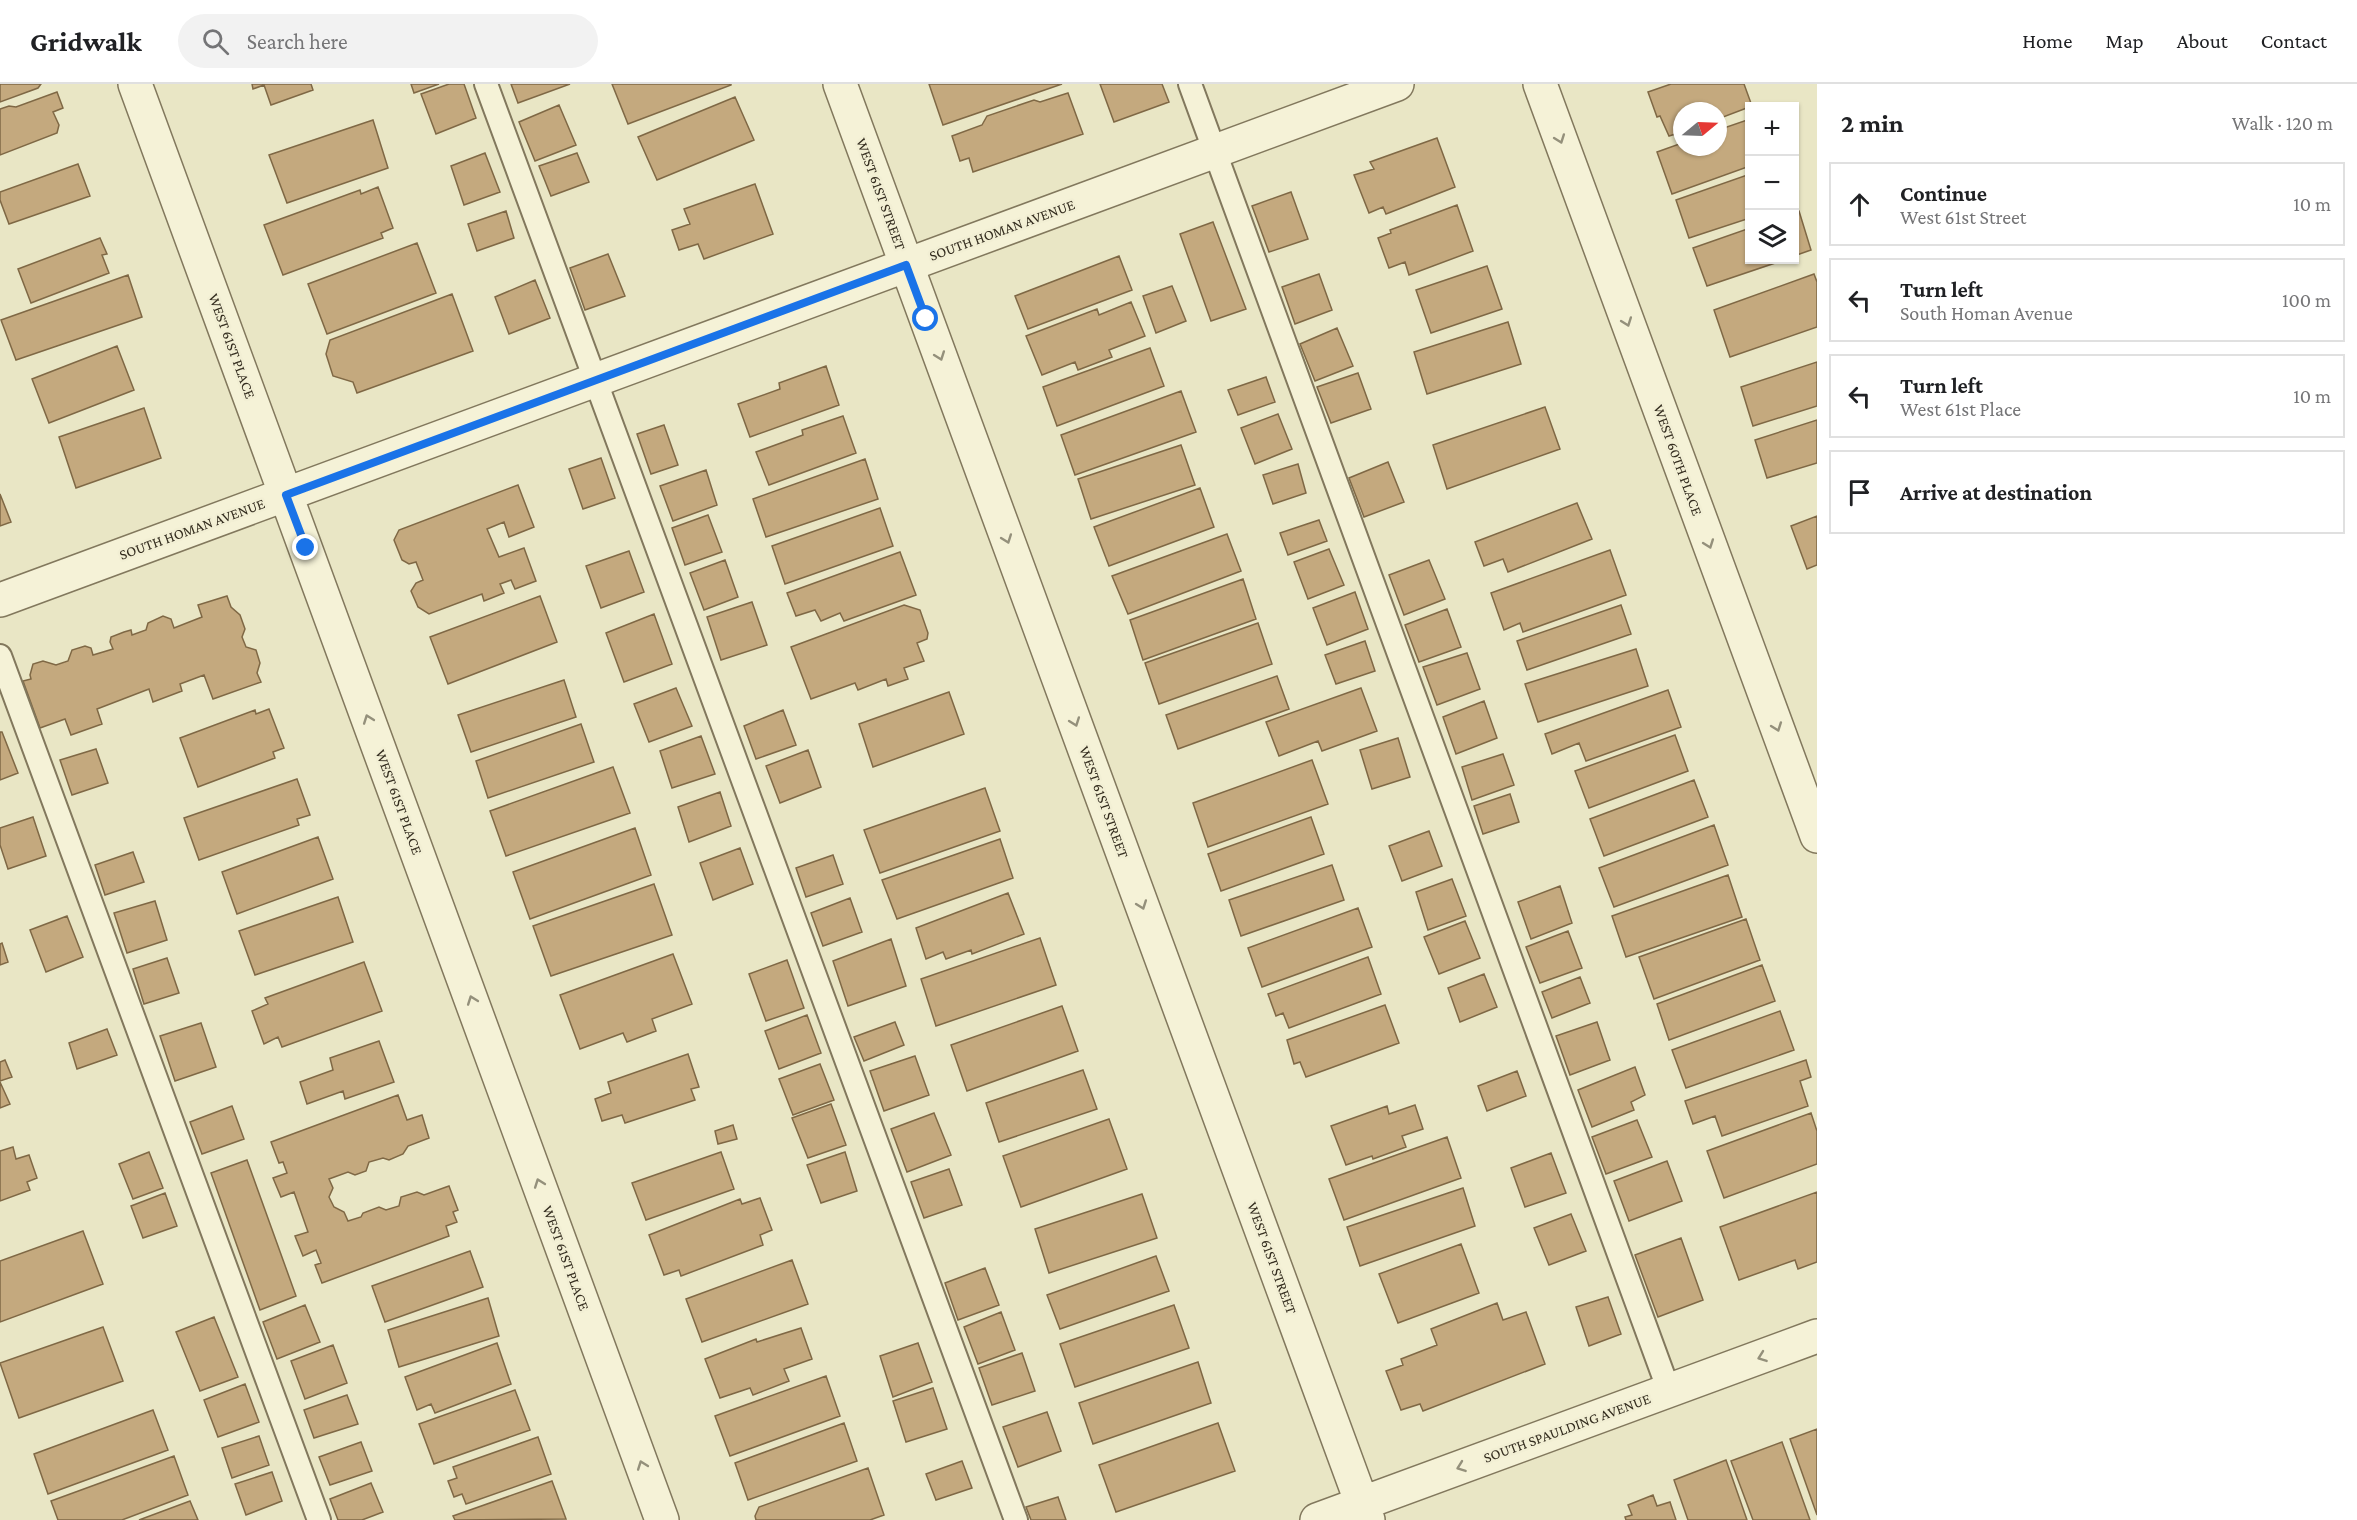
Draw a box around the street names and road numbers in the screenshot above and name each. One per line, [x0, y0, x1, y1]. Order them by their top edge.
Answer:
street label: WEST 61ST STREET [853, 136, 909, 252]
street label: SOUTH HOMAN AVENUE [927, 196, 1077, 264]
street label: WEST 61ST PLACE [206, 291, 258, 401]
street label: WEST 60TH PLACE [1650, 402, 1706, 518]
street label: SOUTH HOMAN AVENUE [117, 495, 267, 563]
street label: WEST 61ST STREET [1076, 744, 1132, 860]
street label: WEST 61ST PLACE [373, 747, 425, 857]
street label: WEST 61ST STREET [1244, 1200, 1300, 1316]
street label: WEST 61ST PLACE [540, 1203, 592, 1313]
street label: SOUTH SPAULDING AVENUE [1481, 1390, 1653, 1466]

